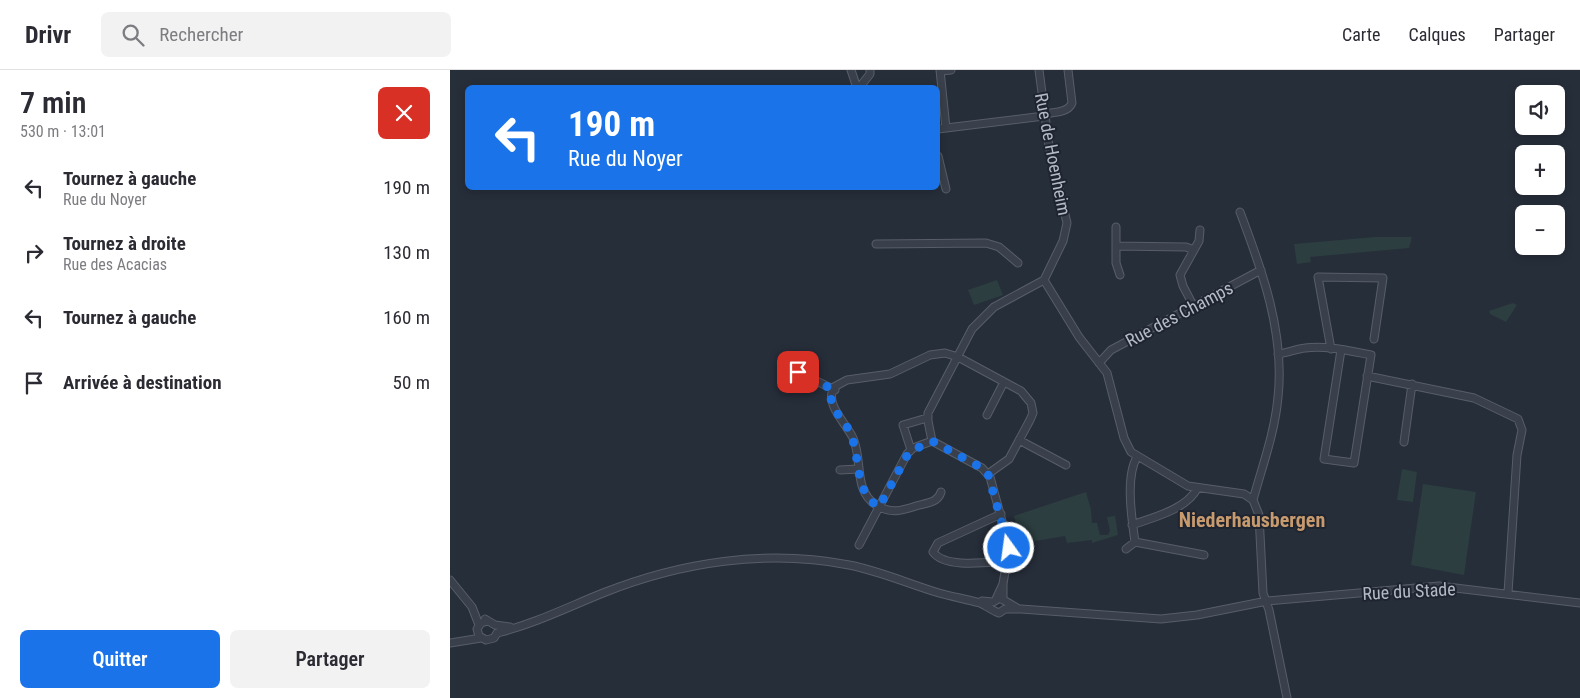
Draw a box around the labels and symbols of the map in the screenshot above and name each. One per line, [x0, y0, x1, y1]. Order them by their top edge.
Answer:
street label: Rue de Hoenheim [1031, 91, 1075, 217]
street label: Rue des Champs [1122, 277, 1236, 351]
pin [777, 351, 819, 393]
district label: Niederhausbergen [1179, 508, 1325, 532]
position arrow [982, 521, 1034, 573]
street label: Rue du Stade [1362, 578, 1456, 604]

